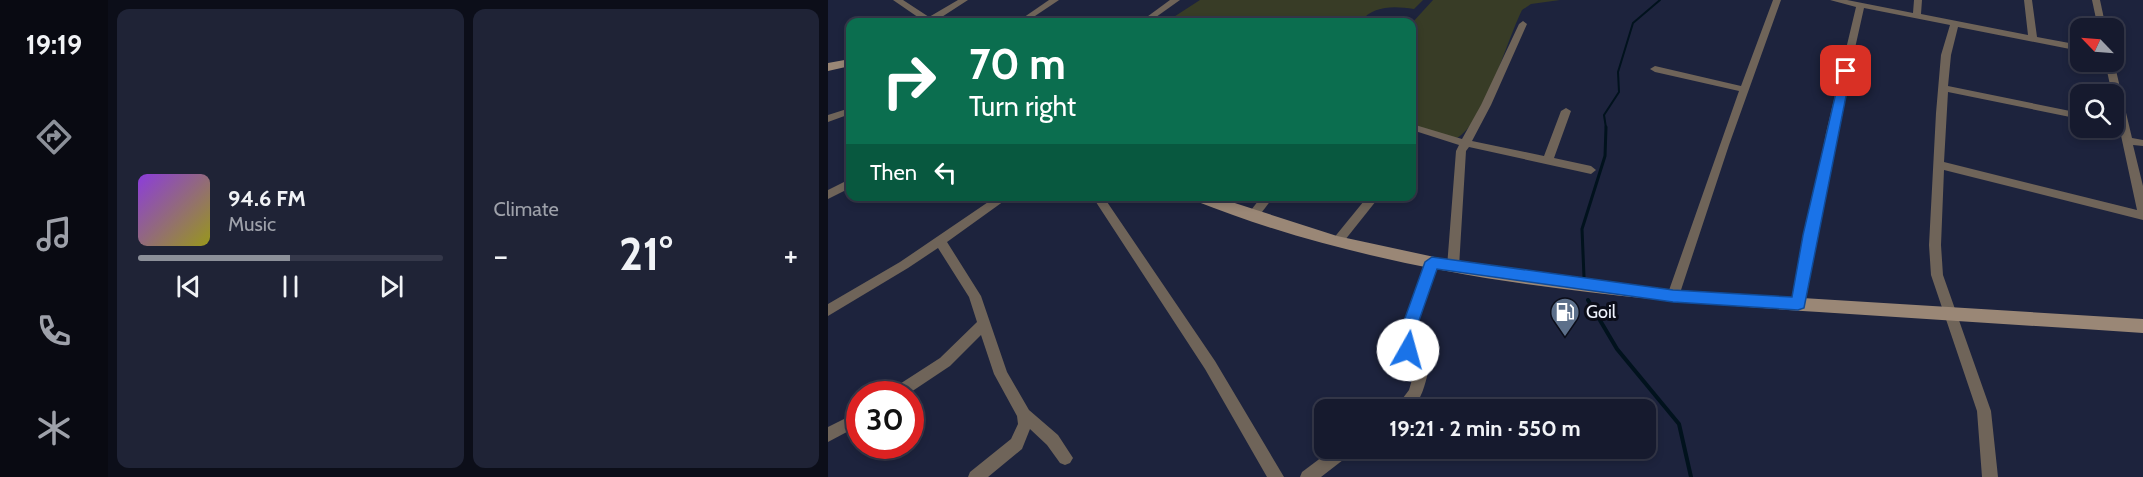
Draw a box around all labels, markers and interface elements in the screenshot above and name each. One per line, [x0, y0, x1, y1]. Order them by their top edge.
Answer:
north arrow [2070, 18, 2124, 72]
map controls [2070, 18, 2124, 138]
text: 19:19 [26, 28, 82, 61]
text: 70 m [969, 38, 1066, 90]
icon: right [870, 42, 948, 120]
pin [1820, 45, 1871, 96]
icon: arrive [1829, 54, 1862, 87]
button: search [2070, 84, 2124, 138]
text: Turn right [969, 90, 1076, 123]
icon: directions [33, 116, 75, 158]
icon: left [929, 156, 962, 189]
text: Then [870, 159, 917, 186]
text: 94.6 FM [228, 185, 306, 212]
text: Climate [494, 197, 559, 221]
text: Music [228, 212, 276, 236]
icon: music [33, 213, 75, 255]
text: 21° [619, 227, 672, 281]
text: − [494, 235, 508, 275]
text: + [783, 235, 798, 275]
icon: previous [172, 270, 205, 303]
icon: pause [274, 270, 307, 303]
icon: next [375, 270, 408, 303]
fuel station icon: Goil [1549, 296, 1581, 338]
place label: Goil [1586, 301, 1617, 323]
icon: phone [33, 310, 75, 352]
position arrow [1376, 318, 1440, 382]
speed limit sign: 30 [846, 381, 924, 459]
icon: climate [33, 407, 75, 449]
text: 19:21 · 2 min · 550 m [1389, 415, 1581, 442]

